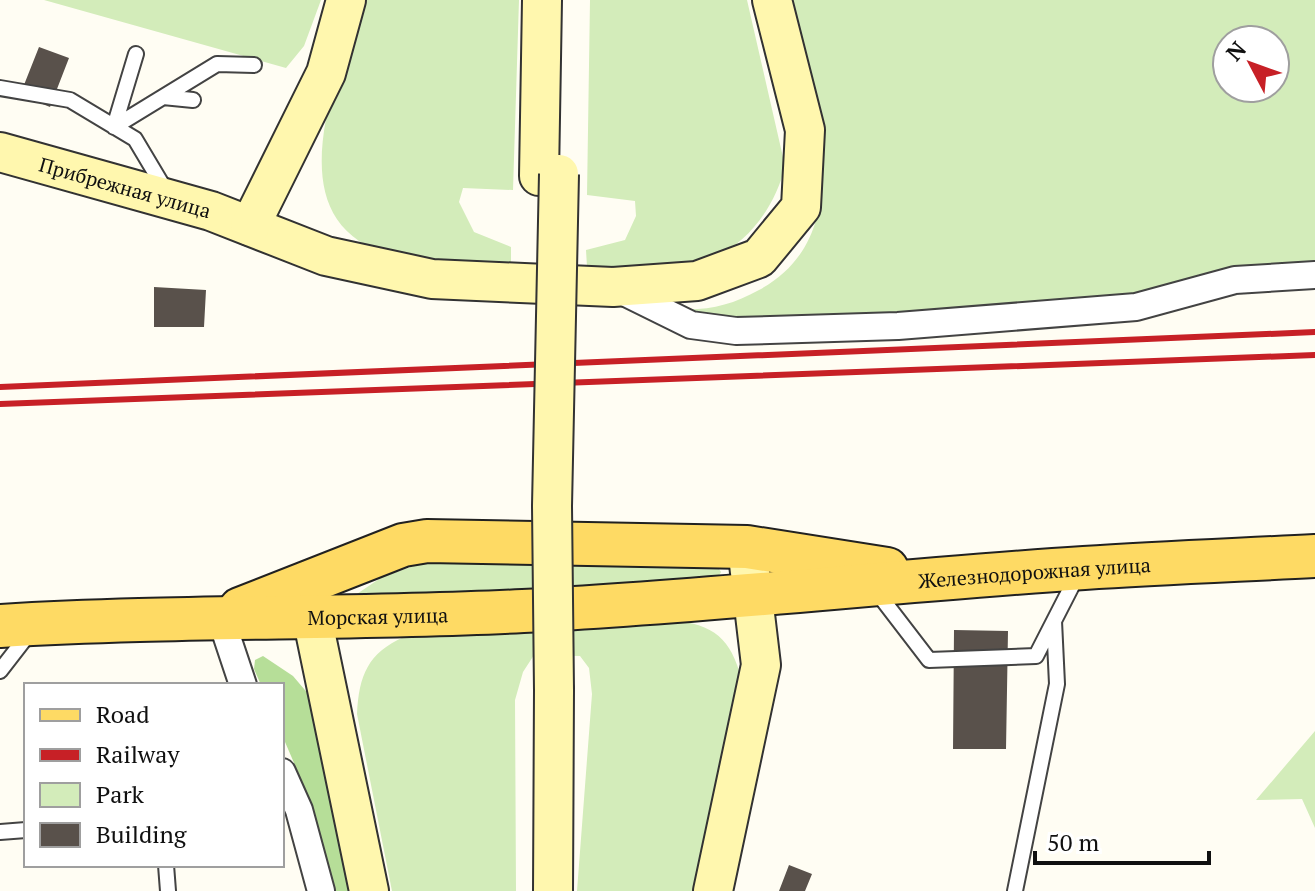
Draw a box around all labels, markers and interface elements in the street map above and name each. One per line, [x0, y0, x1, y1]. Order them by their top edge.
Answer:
north arrow [1211, 24, 1291, 104]
text: N [1219, 35, 1252, 66]
street label: Прибрежная улица [36, 150, 214, 224]
street label: Железнодорожная улица [917, 551, 1151, 594]
street label: Морская улица [307, 601, 449, 631]
legend [24, 683, 284, 867]
text: Road [96, 698, 150, 730]
text: Railway [96, 738, 180, 770]
text: Park [96, 778, 145, 810]
scale bar [1035, 815, 1209, 865]
text: Building [96, 818, 187, 850]
text: 50 m [1047, 826, 1099, 858]

